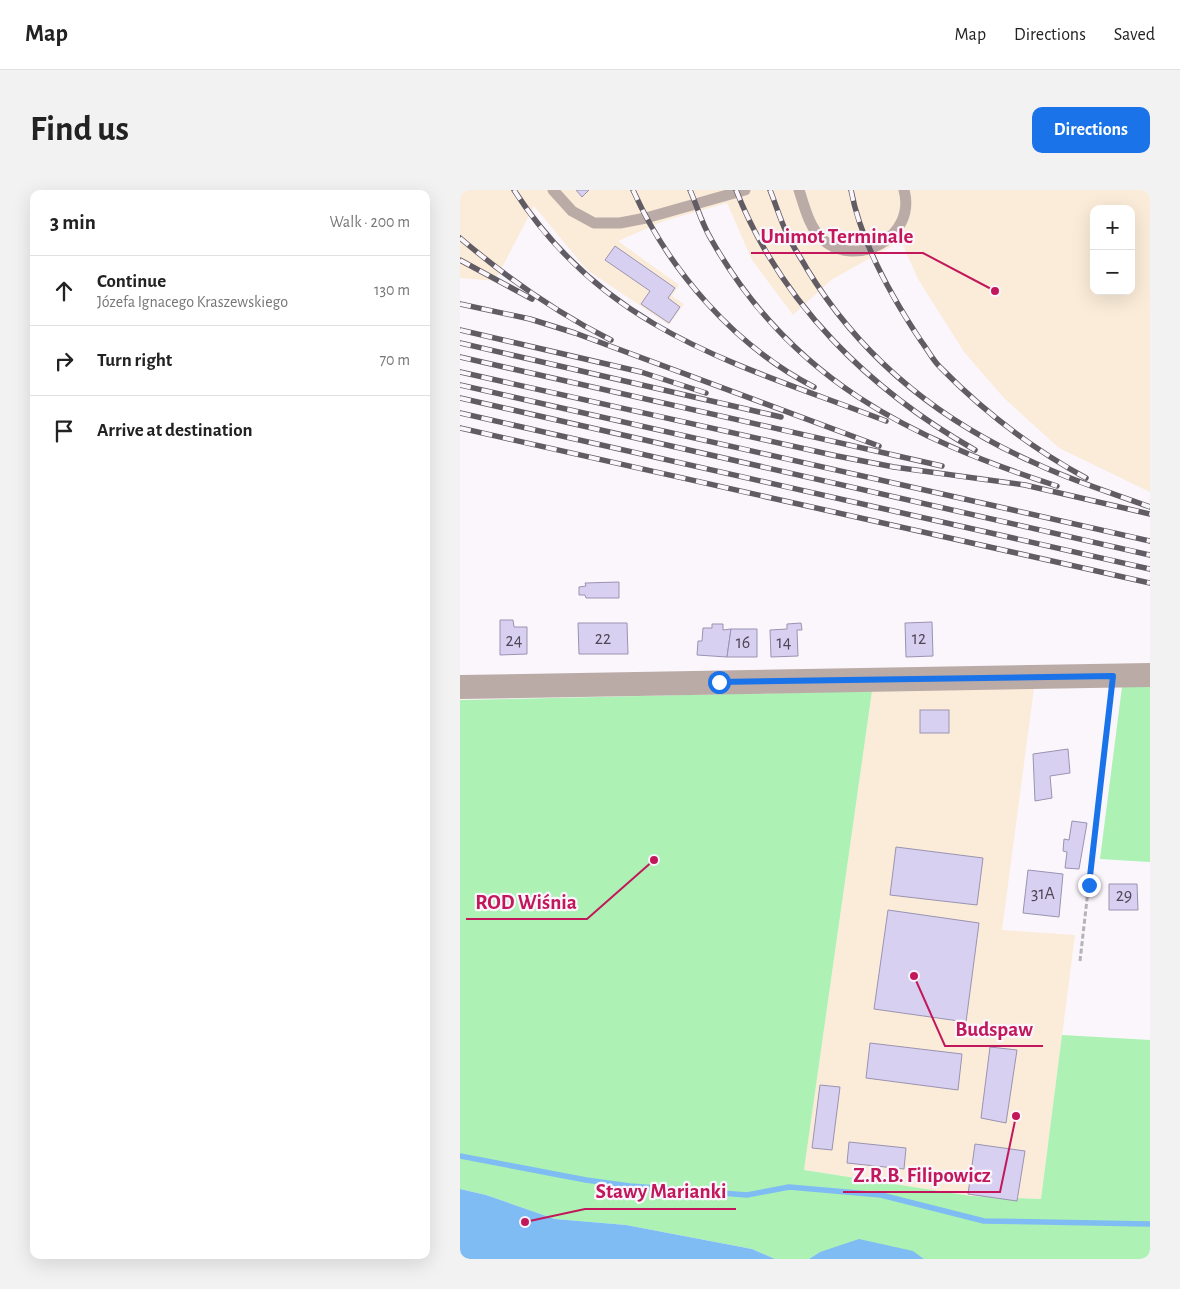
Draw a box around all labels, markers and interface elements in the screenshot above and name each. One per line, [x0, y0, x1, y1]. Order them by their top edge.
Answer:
text: Map [25, 22, 68, 46]
text: Map [955, 26, 986, 44]
text: Directions [1014, 26, 1086, 44]
text: Saved [1114, 26, 1155, 44]
button: Directions [1032, 107, 1150, 153]
text: Find us [30, 112, 129, 147]
map controls [1090, 205, 1135, 295]
button: + [1090, 205, 1135, 250]
text: 3 min [50, 212, 96, 233]
text: Walk · 200 m [329, 214, 410, 230]
callout: Unimot Terminale [751, 217, 923, 253]
text: Unimot Terminale [761, 226, 913, 247]
button: − [1090, 250, 1135, 295]
text: Continue [97, 272, 166, 291]
icon: ahead [50, 277, 78, 305]
text: 130 m [374, 282, 410, 298]
text: Józefa Ignacego Kraszewskiego [97, 294, 288, 310]
icon: right [50, 347, 78, 375]
text: Turn right [97, 351, 172, 370]
text: 70 m [379, 352, 410, 368]
icon: arrive [50, 417, 78, 445]
text: Arrive at destination [97, 421, 253, 440]
house number: 22 [595, 630, 611, 648]
house number: 12 [912, 630, 926, 648]
house number: 24 [506, 632, 523, 650]
house number: 16 [736, 634, 750, 652]
house number: 14 [777, 634, 792, 652]
route start [708, 671, 731, 694]
route end [1078, 874, 1101, 897]
callout: ROD Wiśnia [466, 883, 587, 919]
house number: 31A [1031, 885, 1056, 903]
house number: 29 [1116, 887, 1132, 905]
text: ROD Wiśnia [475, 892, 577, 913]
callout: Budspaw [945, 1010, 1043, 1046]
text: Budspaw [955, 1019, 1033, 1040]
callout: Z.R.B. Filipowicz [843, 1156, 1000, 1192]
text: Z.R.B. Filipowicz [853, 1165, 991, 1186]
callout: Stawy Marianki [585, 1173, 736, 1209]
text: Stawy Marianki [596, 1181, 726, 1202]

